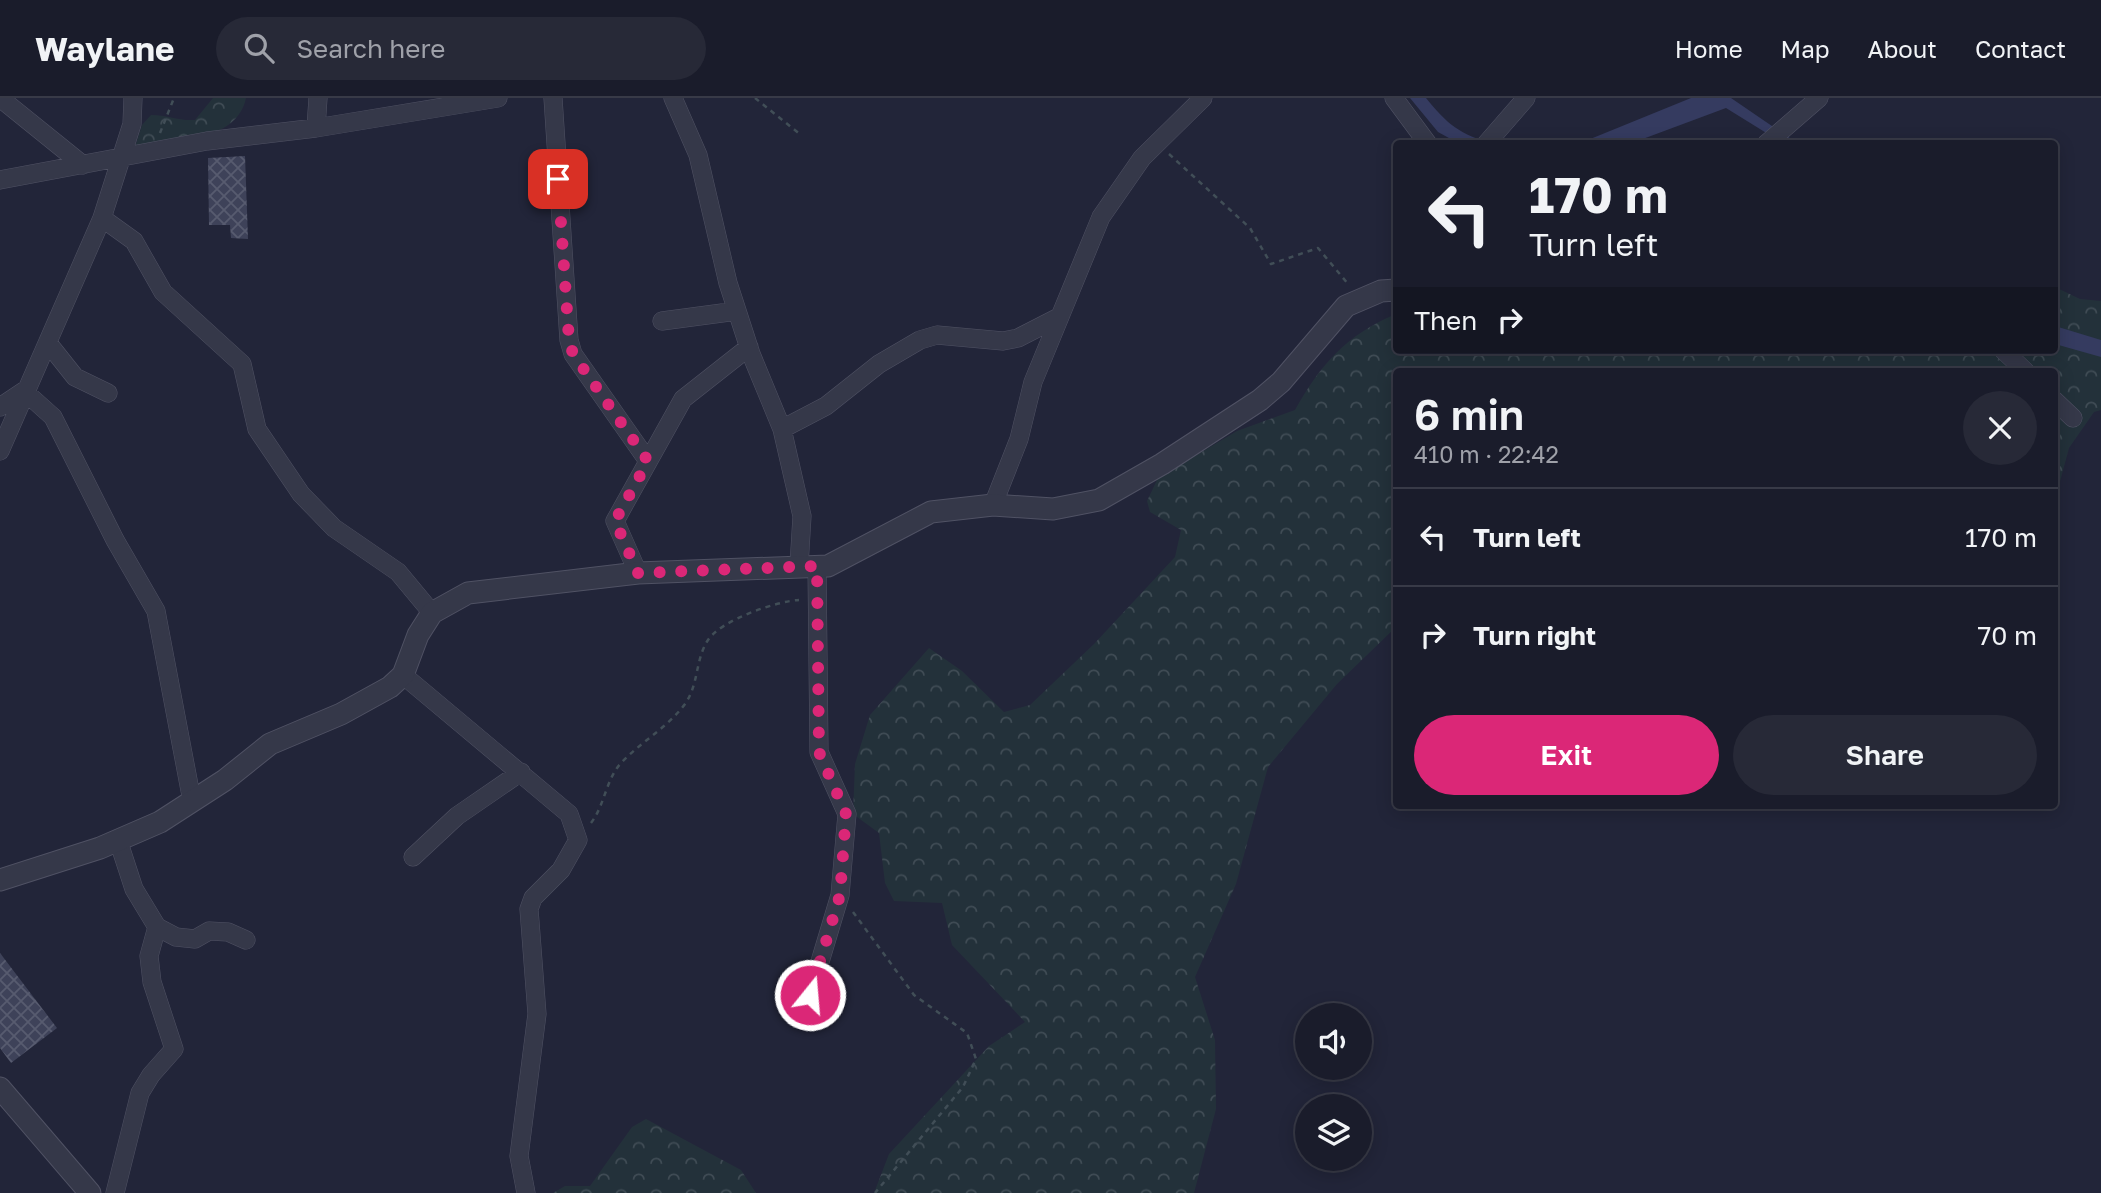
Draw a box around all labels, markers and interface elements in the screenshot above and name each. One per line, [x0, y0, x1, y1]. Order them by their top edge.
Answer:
search box [216, 17, 706, 80]
text: Waylane [35, 29, 174, 68]
icon: search [240, 29, 278, 67]
text: Search here [296, 33, 445, 64]
text: Home [1675, 34, 1743, 63]
text: Map [1781, 34, 1830, 63]
text: About [1868, 34, 1937, 63]
text: Contact [1975, 34, 2066, 63]
pin [528, 149, 588, 209]
icon: arrive [539, 160, 577, 198]
text: 170 m [1529, 165, 1668, 224]
icon: left [1414, 168, 1505, 259]
text: Turn left [1529, 225, 1658, 263]
icon: right [1491, 301, 1529, 339]
text: Then [1414, 305, 1477, 336]
text: 6 min [1414, 389, 1524, 439]
button: close [1963, 391, 2037, 465]
text: 410 m · 22:42 [1414, 440, 1559, 468]
icon: left [1414, 518, 1452, 556]
text: Turn left [1473, 522, 1581, 553]
text: 170 m [1965, 522, 2037, 553]
icon: right [1414, 616, 1452, 654]
text: Turn right [1473, 620, 1596, 651]
text: 70 m [1978, 620, 2037, 651]
button: Exit [1414, 715, 1719, 795]
button: Share [1733, 715, 2037, 795]
position arrow [773, 958, 847, 1032]
map controls [1295, 1003, 1372, 1171]
button: sound [1295, 1003, 1372, 1080]
button: layers [1295, 1094, 1372, 1171]

